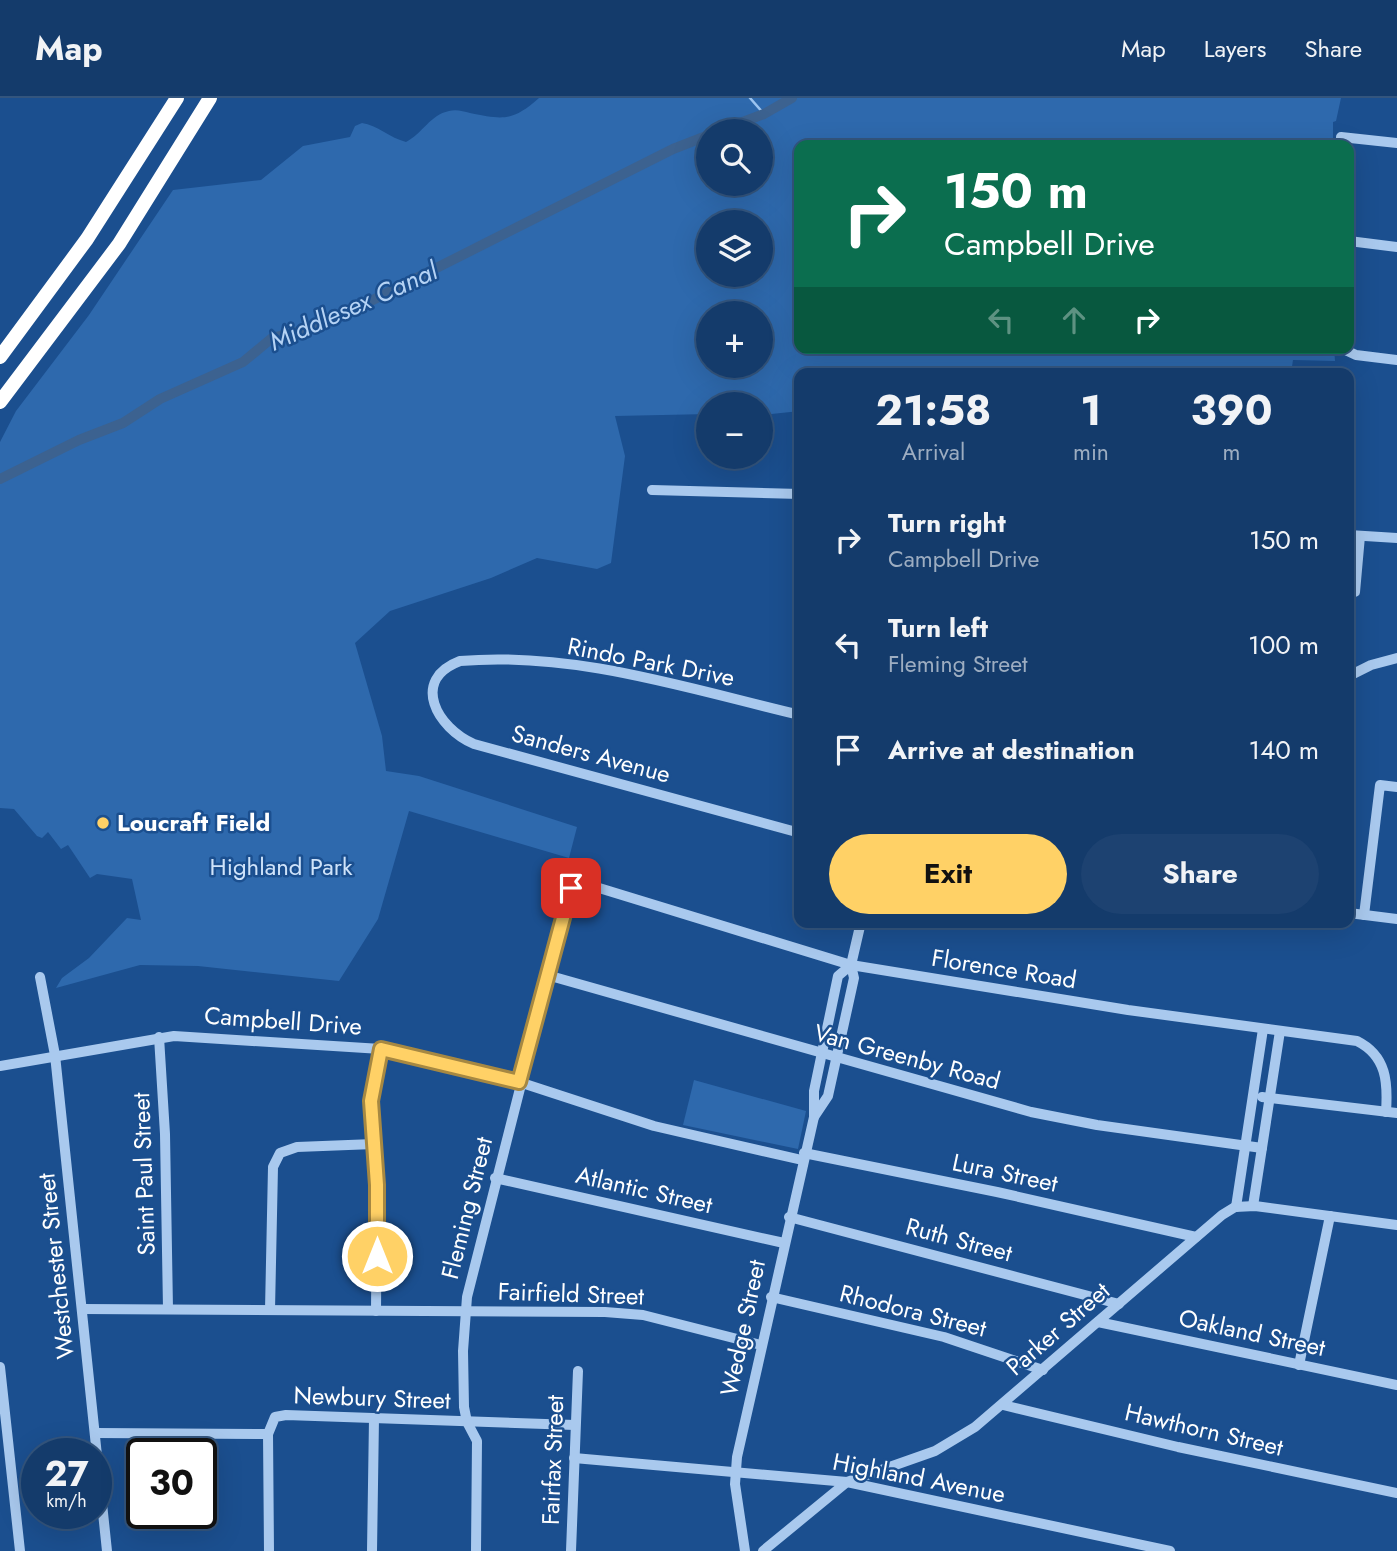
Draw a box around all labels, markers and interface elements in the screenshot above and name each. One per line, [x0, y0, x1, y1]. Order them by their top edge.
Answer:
text: Map [35, 25, 103, 72]
text: Map [1121, 31, 1166, 66]
text: Layers [1204, 31, 1266, 66]
text: Share [1304, 31, 1362, 66]
map controls [696, 119, 773, 469]
button: search [696, 119, 773, 196]
text: 150 m [944, 156, 1088, 226]
icon: right [829, 168, 920, 259]
button: layers [696, 210, 773, 287]
text: Campbell Drive [944, 221, 1155, 267]
water label: Middlesex Canal [263, 251, 444, 360]
button: + [696, 301, 773, 378]
icon: left [982, 301, 1020, 339]
icon: ahead [1055, 301, 1093, 339]
icon: right [1128, 301, 1166, 339]
text: 21:58 [876, 380, 991, 441]
text: 1 [1080, 380, 1102, 441]
text: 390 [1190, 380, 1272, 441]
button: − [696, 392, 773, 469]
text: Arrival [902, 435, 965, 469]
text: min [1073, 435, 1109, 469]
text: m [1223, 435, 1240, 469]
text: Turn right [888, 504, 1006, 542]
icon: right [829, 521, 867, 559]
text: 150 m [1249, 521, 1319, 559]
text: Campbell Drive [888, 542, 1039, 576]
text: Turn left [888, 609, 988, 647]
icon: left [829, 626, 867, 664]
text: 100 m [1248, 626, 1319, 664]
street label: Rindo Park Drive [565, 628, 738, 695]
text: Fleming Street [888, 647, 1028, 681]
street label: Sanders Avenue [508, 715, 674, 792]
icon: arrive [829, 731, 867, 769]
text: Arrive at destination [888, 731, 1135, 769]
text: 140 m [1248, 731, 1319, 769]
place label: Loucraft Field [117, 805, 270, 840]
marker: Loucraft Field [95, 815, 111, 831]
button: Exit [829, 834, 1067, 914]
button: Share [1081, 834, 1319, 914]
park label: Highland Park [210, 849, 353, 884]
pin [541, 858, 601, 918]
icon: arrive [552, 869, 590, 907]
street label: Florence Road [929, 940, 1079, 997]
street label: Campbell Drive [203, 998, 363, 1043]
street label: Van Greenby Road [810, 1015, 1004, 1098]
street label: Saint Paul Street [123, 1092, 164, 1256]
street label: Fleming Street [432, 1133, 501, 1283]
street label: Lura Street [949, 1144, 1061, 1201]
street label: Atlantic Street [572, 1157, 716, 1222]
street label: Westchester Street [28, 1171, 83, 1361]
street label: Ruth Street [902, 1209, 1016, 1271]
position arrow [340, 1219, 414, 1293]
street label: Wedge Street [711, 1256, 774, 1399]
street label: Fairfield Street [497, 1273, 645, 1314]
street label: Parker Street [998, 1273, 1117, 1384]
street label: Rhodora Street [836, 1275, 990, 1346]
street label: Oakland Street [1176, 1300, 1329, 1365]
street label: Newbury Street [293, 1377, 451, 1418]
street label: Fairfax Street [533, 1394, 572, 1526]
street label: Hawthorn Street [1121, 1394, 1287, 1465]
speed limit sign: 30 [126, 1438, 217, 1529]
street label: Highland Avenue [830, 1444, 1008, 1511]
text: 27 [44, 1449, 89, 1499]
text: km/h [46, 1488, 87, 1514]

